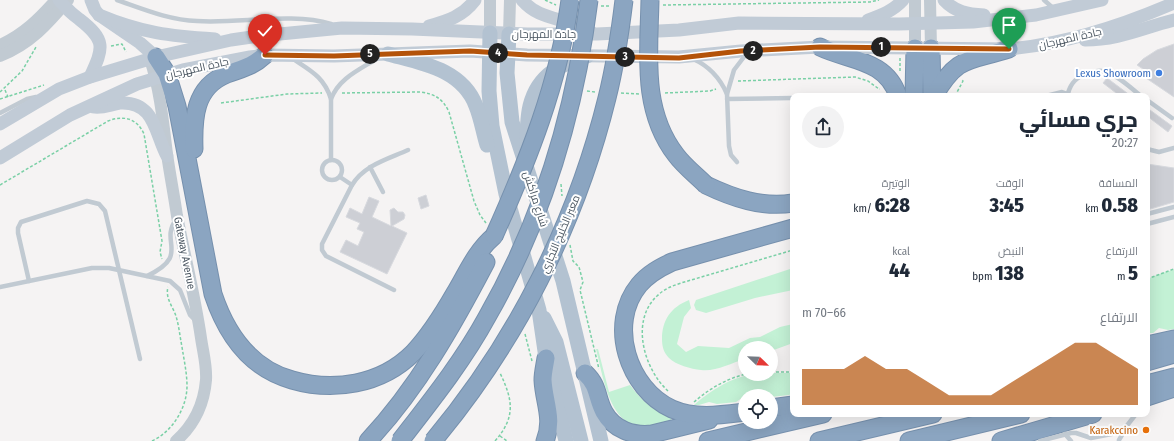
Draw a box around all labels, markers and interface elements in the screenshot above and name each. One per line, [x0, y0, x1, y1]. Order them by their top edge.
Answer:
pin [992, 8, 1026, 49]
pin [248, 14, 282, 55]
icon: arrive [998, 14, 1020, 36]
icon: check [254, 20, 276, 42]
street label: جادة المهرجان [1037, 25, 1103, 52]
street label: جادة المهرجان [512, 28, 576, 41]
pin: 1 [871, 37, 891, 57]
text: 1 [879, 40, 883, 53]
pin: 2 [743, 41, 763, 61]
pin: 4 [488, 43, 508, 63]
pin: 5 [360, 44, 380, 64]
text: 2 [750, 44, 756, 57]
text: 4 [495, 46, 501, 59]
text: 5 [367, 47, 373, 60]
pin: 3 [615, 47, 635, 67]
text: 3 [622, 50, 628, 63]
street label: جادة المهرجان [164, 55, 230, 82]
place label: Lexus Showroom [1075, 67, 1151, 80]
marker: Lexus Showroom [1154, 68, 1164, 78]
button: share [802, 106, 844, 148]
text: جري مسائي [1019, 106, 1138, 133]
text: 20:27 [1112, 135, 1138, 150]
street label: شارع مراكش [519, 170, 551, 229]
text: الوتيرة [882, 177, 910, 190]
text: الوقت [996, 177, 1024, 190]
text: المسافة [1099, 177, 1138, 190]
street label: معبر الخليج التجاري [538, 193, 585, 276]
text: 6:28 [875, 193, 910, 217]
text: 3:45 [990, 193, 1024, 217]
text: 0.58 [1101, 193, 1138, 217]
text: /km [853, 202, 875, 215]
text: km [1085, 202, 1101, 215]
street label: Gateway Avenue [171, 216, 198, 290]
text: kcal [892, 245, 910, 258]
text: النبض [998, 245, 1024, 258]
text: الارتفاع [1106, 245, 1138, 258]
text: 44 [889, 258, 910, 282]
text: 138 [995, 261, 1024, 285]
text: 5 [1128, 261, 1138, 285]
text: bpm [972, 270, 995, 283]
text: m [1117, 270, 1128, 283]
text: 66–70 m [802, 305, 846, 320]
text: الارتفاع [1100, 310, 1138, 325]
north arrow [738, 341, 778, 381]
map controls [738, 341, 778, 429]
button: locate [738, 389, 778, 429]
place label: Karakccino [1089, 424, 1138, 437]
marker: Karakccino [1141, 425, 1151, 435]

